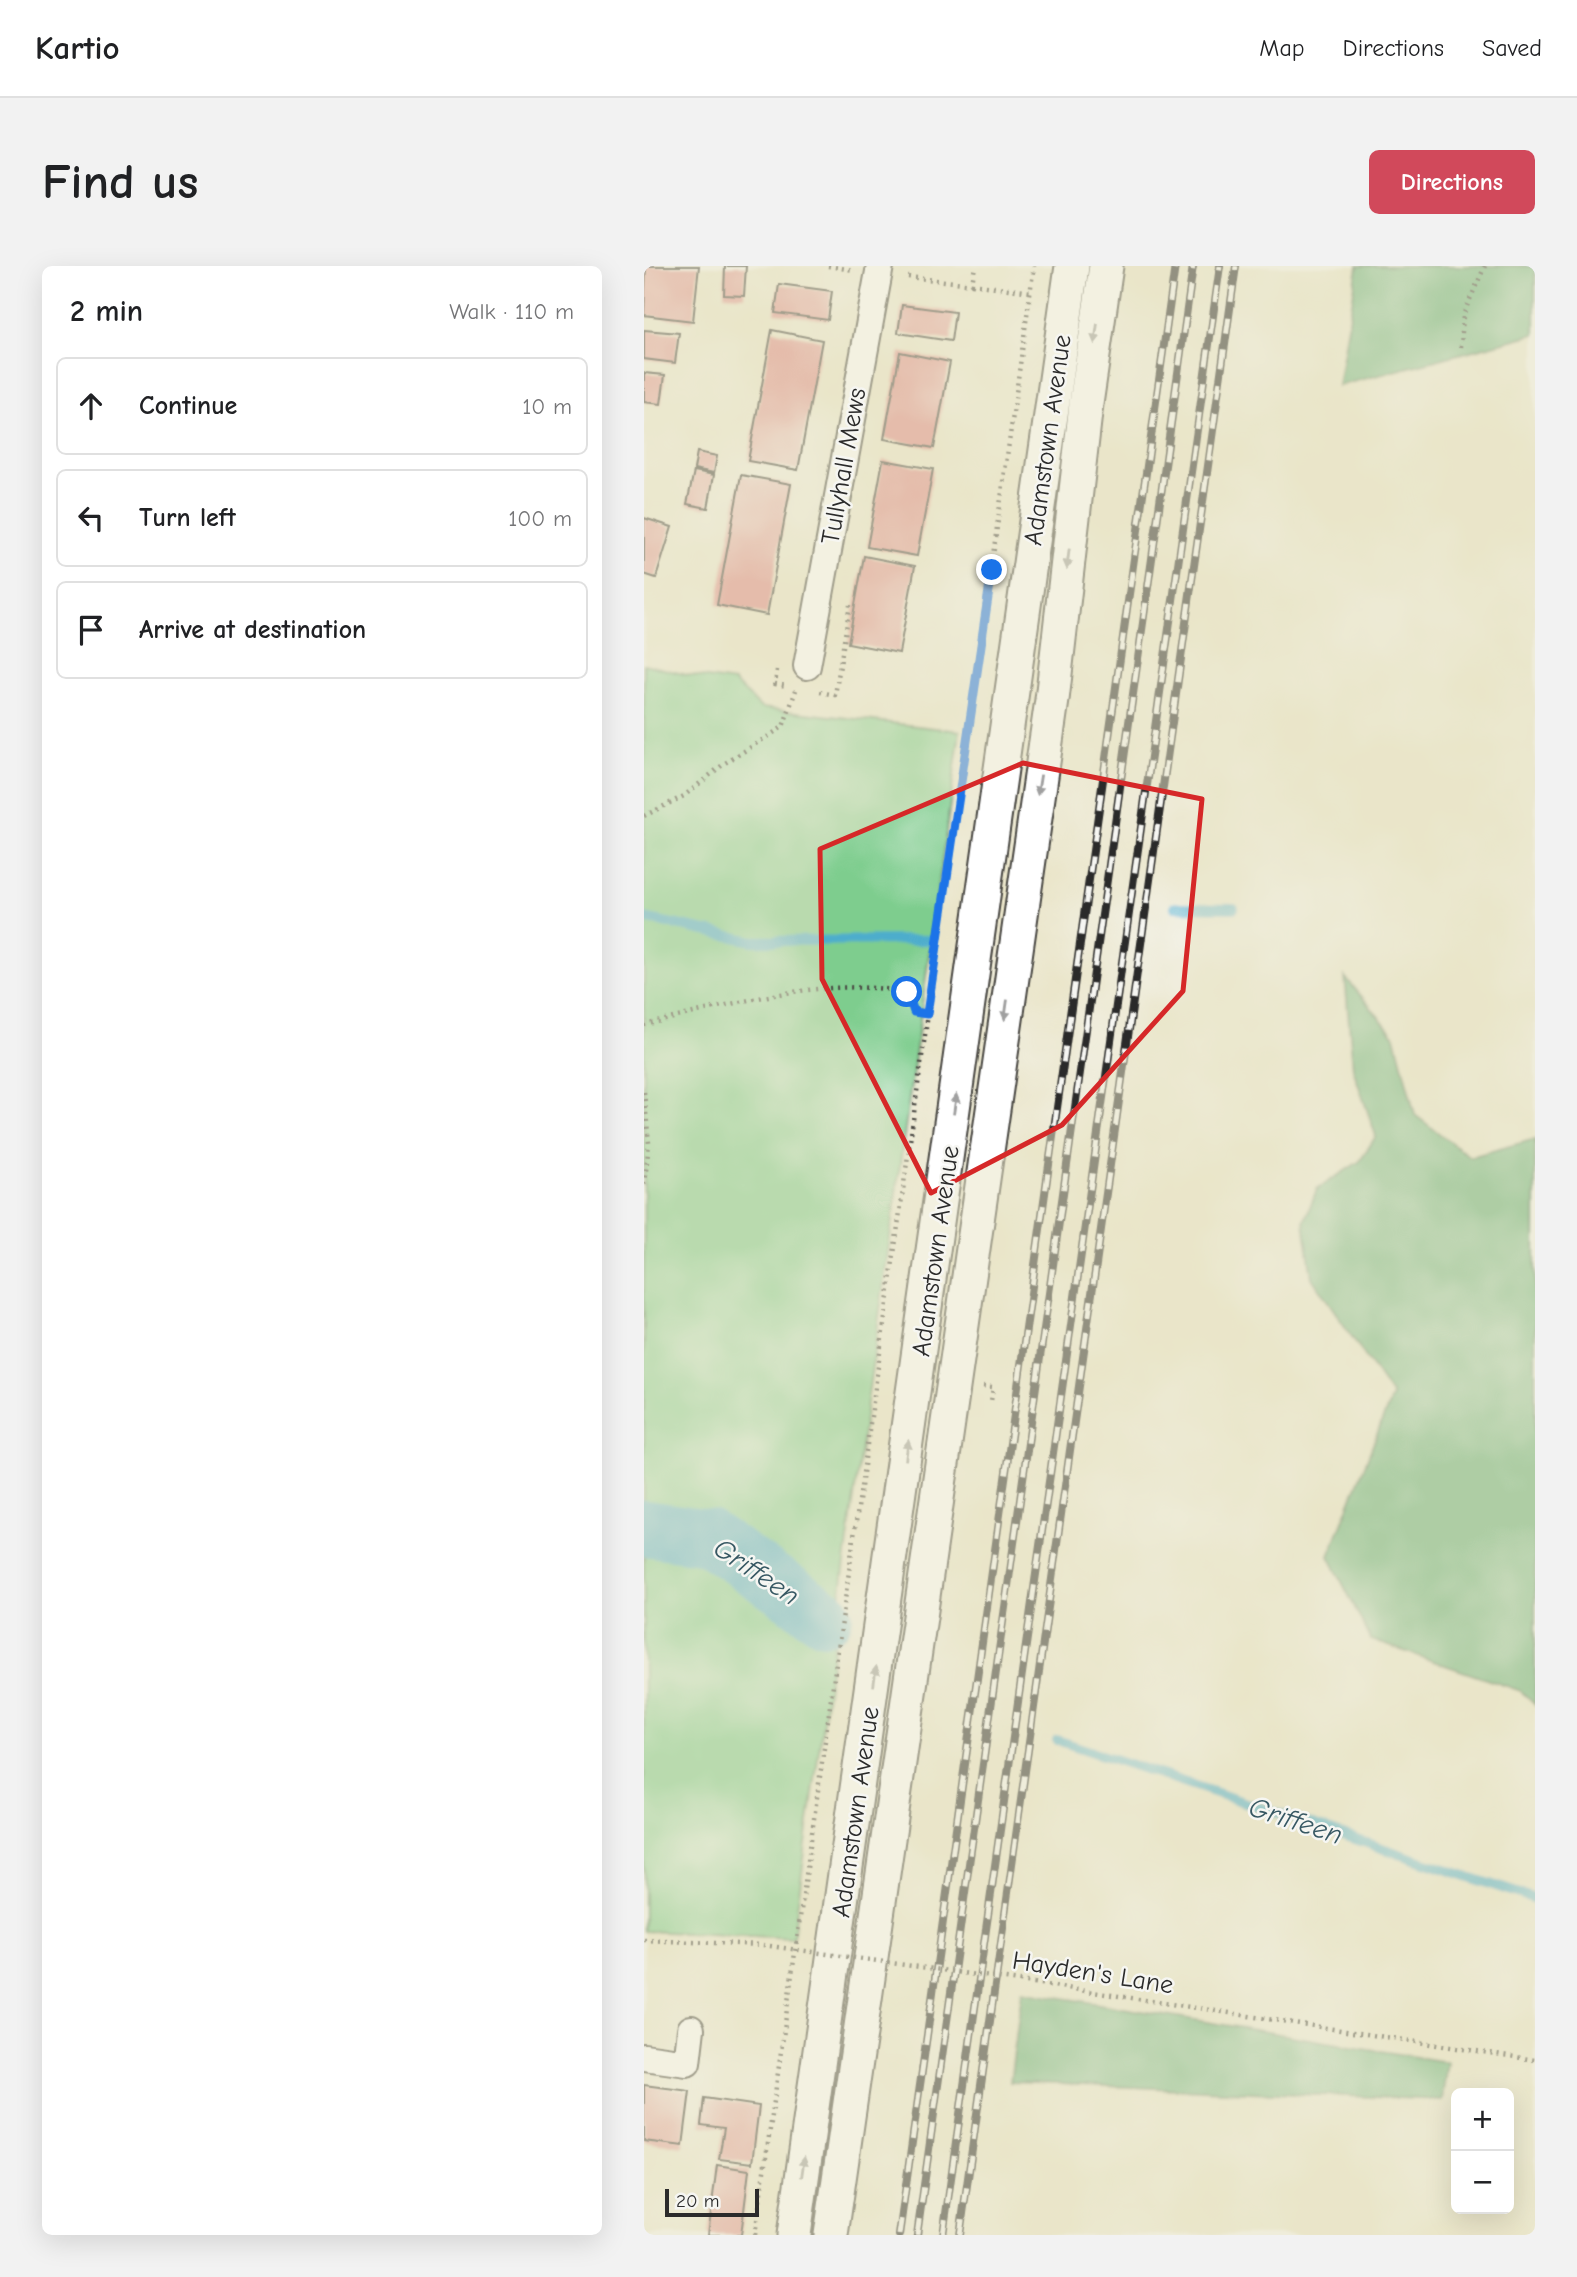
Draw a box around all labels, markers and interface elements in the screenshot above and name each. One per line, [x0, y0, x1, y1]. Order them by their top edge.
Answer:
text: Kartio [35, 29, 120, 67]
text: Map [1259, 34, 1305, 62]
text: Directions [1343, 34, 1444, 62]
text: Saved [1482, 34, 1542, 62]
button: Directions [1369, 150, 1535, 214]
text: Find us [42, 154, 198, 210]
text: 2 min [70, 294, 143, 329]
text: Walk · 110 m [449, 298, 574, 325]
one-way arrow [1090, 323, 1101, 345]
street label: Adamstown Avenue [1018, 333, 1078, 548]
street label: Tullyhall Mews [815, 386, 873, 547]
icon: ahead [72, 387, 110, 425]
text: Continue [139, 391, 237, 421]
text: 10 m [522, 393, 572, 420]
icon: left [72, 499, 110, 537]
text: Turn left [139, 503, 236, 533]
text: 100 m [508, 505, 572, 532]
one-way arrow [1062, 548, 1073, 570]
route end [976, 554, 1007, 585]
icon: arrive [72, 611, 110, 649]
text: Arrive at destination [139, 615, 366, 645]
one-way arrow [1033, 774, 1044, 796]
route start [891, 976, 922, 1007]
one-way arrow [1000, 999, 1011, 1021]
one-way arrow [950, 1093, 961, 1115]
street label: Adamstown Avenue [906, 1144, 966, 1359]
one-way arrow [901, 1439, 912, 1461]
water label: Griffeen [707, 1532, 805, 1612]
one-way arrow [869, 1664, 880, 1686]
street label: Adamstown Avenue [826, 1705, 886, 1920]
water label: Griffeen [1245, 1791, 1347, 1851]
street label: Hayden's Lane [1010, 1945, 1175, 2001]
map controls [1451, 2088, 1514, 2214]
button: + [1451, 2088, 1514, 2151]
button: − [1451, 2151, 1514, 2214]
one-way arrow [798, 2156, 809, 2178]
scale bar [665, 2186, 760, 2218]
text: 20 m [676, 2190, 720, 2212]

